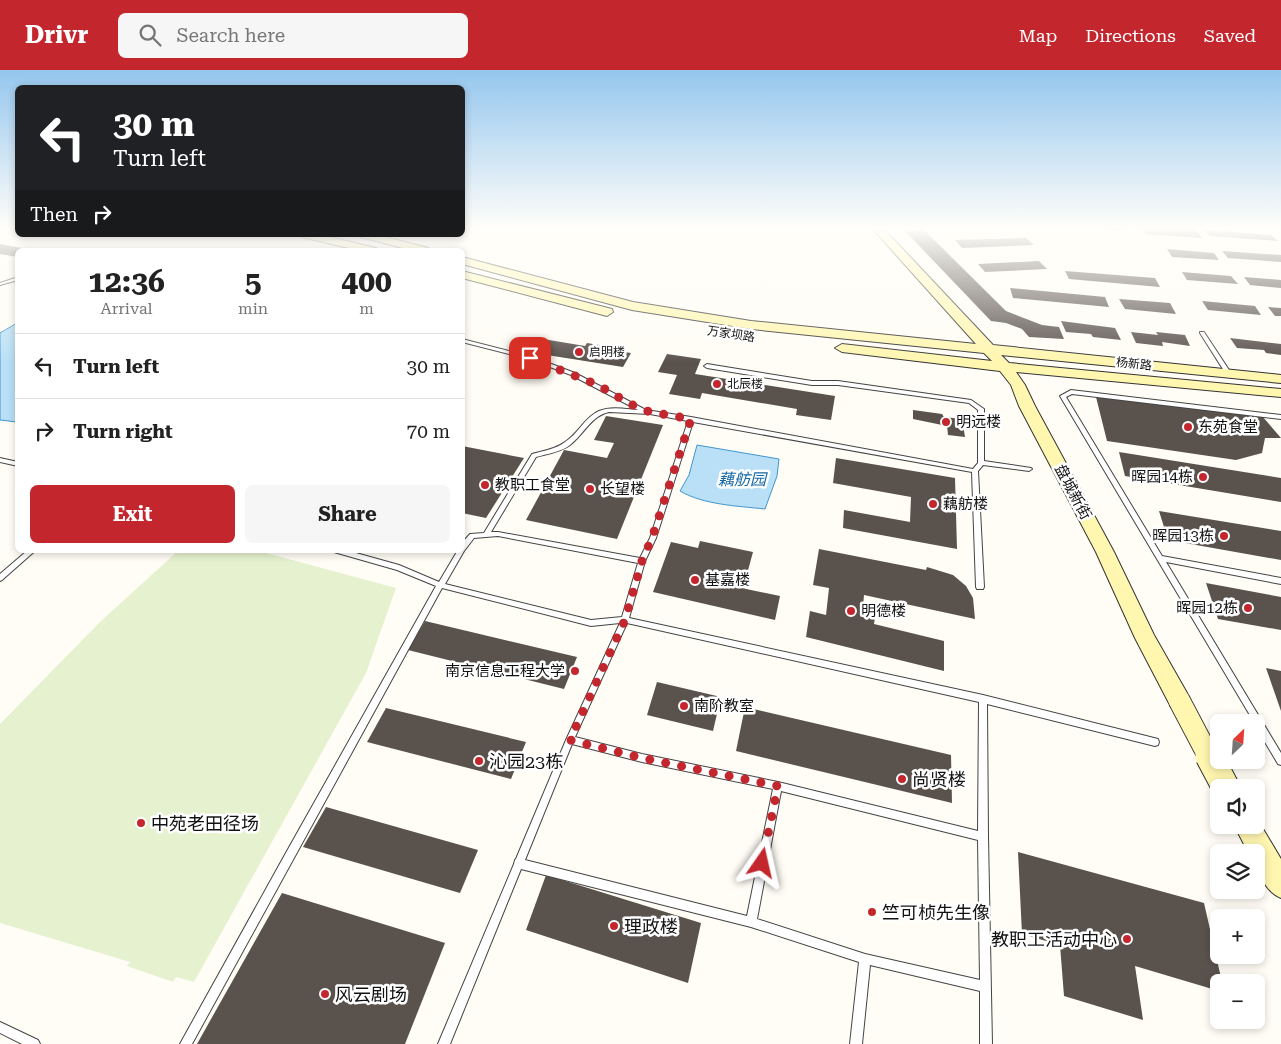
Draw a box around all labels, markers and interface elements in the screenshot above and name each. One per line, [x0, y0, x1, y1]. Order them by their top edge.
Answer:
search box [118, 13, 468, 58]
text: Drivr [25, 21, 88, 49]
icon: search [136, 21, 164, 49]
text: Search here [176, 24, 285, 47]
text: Map [1019, 25, 1057, 46]
text: Directions [1085, 25, 1176, 46]
text: Saved [1204, 25, 1256, 46]
text: 30 m [113, 104, 195, 145]
icon: left [30, 105, 95, 170]
text: Turn left [113, 146, 206, 171]
icon: right [88, 200, 116, 228]
text: Then [30, 203, 78, 226]
text: 12:36 [88, 264, 165, 299]
text: 5 [245, 264, 261, 299]
text: 400 [341, 264, 392, 299]
text: Arrival [101, 299, 153, 318]
text: min [238, 299, 268, 318]
text: m [359, 299, 374, 318]
street label: 万家坝路 [706, 324, 756, 344]
pin [509, 337, 551, 379]
icon: arrive [516, 344, 544, 372]
place label: 启明楼 [589, 345, 625, 359]
marker: 启明楼 [573, 346, 585, 358]
icon: left [30, 352, 58, 380]
text: Turn left [73, 355, 159, 378]
text: 30 m [407, 355, 450, 378]
street label: 杨新路 [1115, 355, 1153, 373]
place label: 北辰楼 [727, 377, 763, 391]
marker: 北辰楼 [711, 378, 723, 390]
place label: 明远楼 [956, 413, 1001, 431]
marker: 明远楼 [940, 416, 952, 428]
icon: right [30, 417, 58, 445]
place label: 东苑食堂 [1198, 418, 1258, 436]
text: Turn right [73, 420, 173, 443]
text: 70 m [407, 420, 450, 443]
marker: 东苑食堂 [1182, 421, 1194, 433]
street label: 盘城新街 [1051, 461, 1095, 523]
place label: 晖园14栋 [1131, 468, 1193, 486]
water label: 藕舫园 [718, 470, 768, 489]
marker: 晖园14栋 [1197, 471, 1209, 483]
place label: 教职工食堂 [495, 476, 570, 494]
marker: 教职工食堂 [479, 479, 491, 491]
place label: 长望楼 [600, 480, 645, 498]
marker: 长望楼 [584, 483, 596, 495]
button: Exit [30, 485, 235, 543]
button: Share [245, 485, 450, 543]
place label: 藕舫楼 [943, 495, 988, 513]
marker: 藕舫楼 [927, 498, 939, 510]
place label: 晖园13栋 [1152, 527, 1214, 545]
marker: 晖园13栋 [1218, 530, 1230, 542]
place label: 基嘉楼 [705, 571, 750, 589]
marker: 基嘉楼 [689, 574, 701, 586]
place label: 晖园12栋 [1176, 599, 1238, 617]
place label: 明德楼 [861, 602, 906, 620]
marker: 晖园12栋 [1242, 602, 1254, 614]
marker: 明德楼 [845, 605, 857, 617]
place label: 南京信息工程大学 [445, 662, 565, 680]
marker: 南京信息工程大学 [569, 665, 581, 677]
place label: 南阶教室 [694, 697, 754, 715]
marker: 南阶教室 [678, 700, 690, 712]
north arrow [1210, 714, 1265, 769]
map controls [1210, 714, 1265, 1029]
place label: 沁园23栋 [489, 751, 563, 772]
marker: 沁园23栋 [473, 755, 485, 767]
place label: 尚贤楼 [912, 769, 966, 790]
marker: 尚贤楼 [896, 773, 908, 785]
button: sound [1210, 779, 1265, 834]
place label: 中苑老田径场 [151, 813, 259, 834]
marker: 中苑老田径场 [135, 817, 147, 829]
position arrow [735, 836, 787, 888]
button: layers [1210, 844, 1265, 899]
place label: 竺可桢先生像 [882, 902, 990, 923]
marker: 竺可桢先生像 [866, 906, 878, 918]
button: + [1210, 909, 1265, 964]
place label: 理政楼 [624, 916, 678, 937]
marker: 理政楼 [608, 920, 620, 932]
place label: 教职工活动中心 [991, 929, 1117, 950]
marker: 教职工活动中心 [1121, 933, 1133, 945]
button: − [1210, 974, 1265, 1029]
place label: 风云剧场 [335, 984, 407, 1005]
marker: 风云剧场 [319, 988, 331, 1000]

